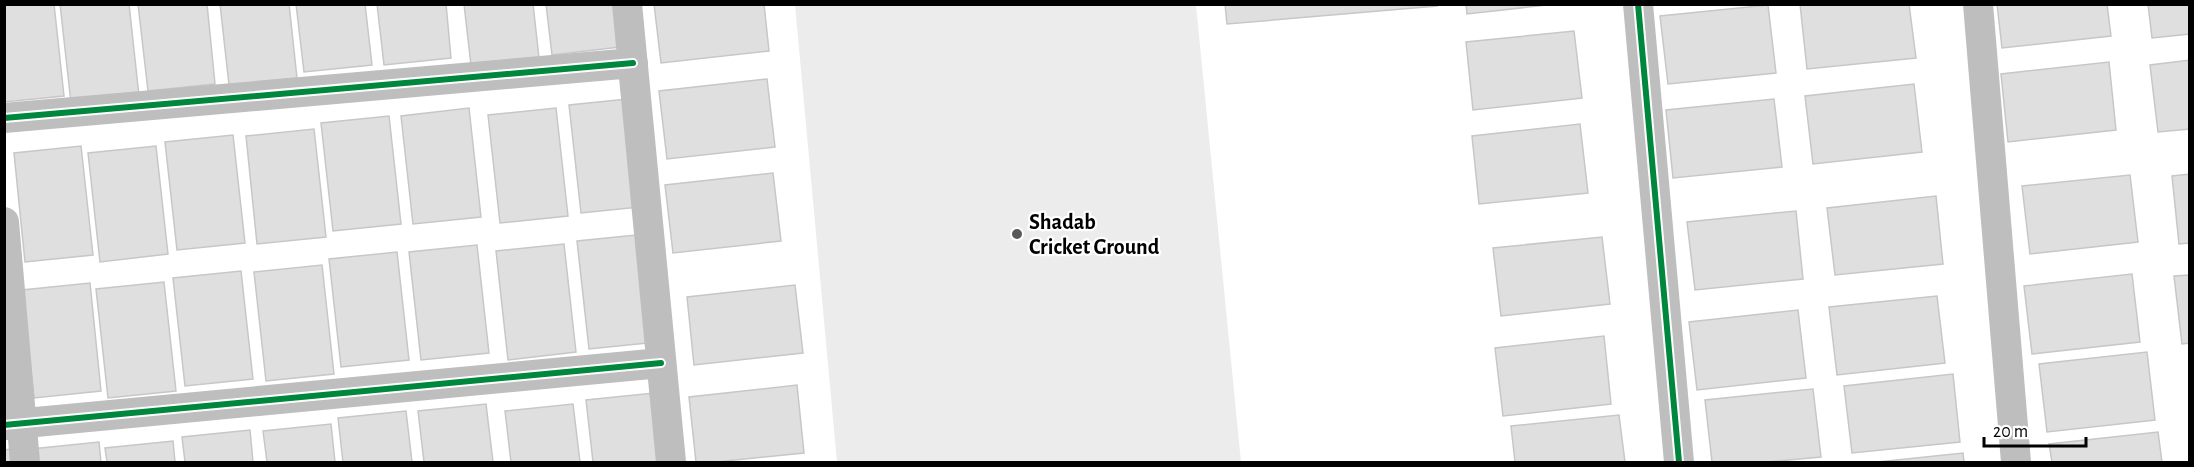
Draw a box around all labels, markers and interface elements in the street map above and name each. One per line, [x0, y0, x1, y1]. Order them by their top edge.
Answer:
place label: Shadab Cricket Ground [1029, 211, 1160, 258]
marker: Shadab Cricket Ground [1010, 227, 1024, 241]
scale bar [1984, 410, 2086, 448]
text: 20 m [1993, 423, 2028, 441]

